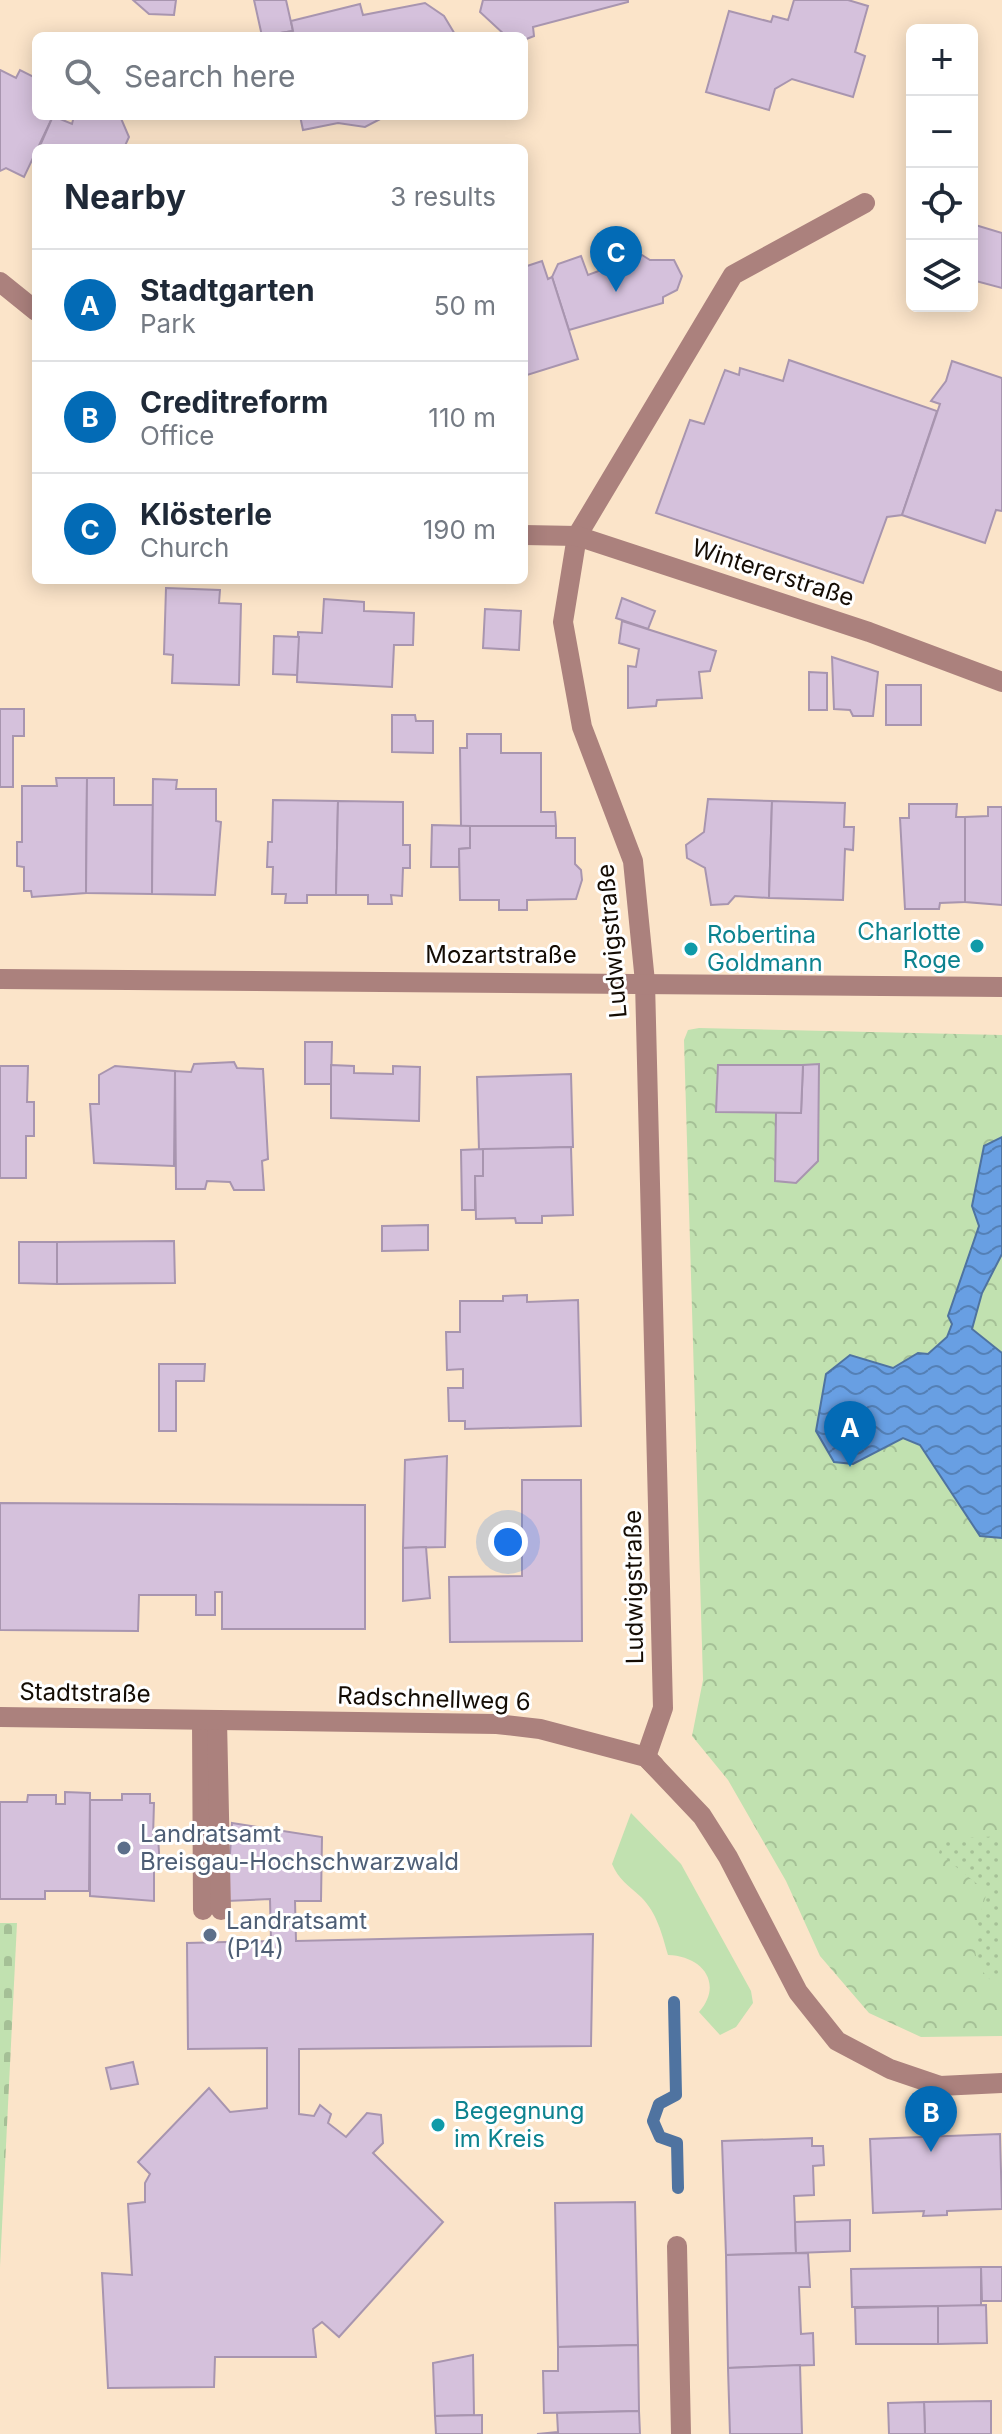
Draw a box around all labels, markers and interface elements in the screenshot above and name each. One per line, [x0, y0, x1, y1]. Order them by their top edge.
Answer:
map controls [906, 24, 978, 312]
button: + [906, 24, 978, 96]
search box [32, 32, 528, 120]
icon: search [60, 54, 104, 98]
text: Search here [124, 58, 296, 94]
button: − [906, 96, 978, 168]
button: locate [906, 168, 978, 240]
text: Nearby [64, 176, 186, 217]
text: 3 results [390, 181, 496, 212]
pin: C [590, 226, 642, 292]
button: layers [906, 240, 978, 312]
text: Stadtgarten [140, 272, 315, 308]
text: A [80, 290, 100, 321]
text: 50 m [434, 290, 496, 321]
text: Park [140, 308, 196, 339]
text: Creditreform [140, 384, 328, 420]
text: B [81, 402, 99, 433]
text: 110 m [428, 402, 496, 433]
text: Office [140, 420, 214, 451]
text: Klösterle [140, 496, 272, 532]
text: C [80, 514, 100, 545]
text: 190 m [423, 514, 496, 545]
text: Church [140, 532, 229, 563]
street label: Wintererstraße [688, 533, 858, 612]
street label: Ludwigstraße [590, 863, 633, 1019]
place label: Charlotte Roge [857, 917, 961, 974]
place label: Robertina Goldmann [707, 920, 823, 977]
marker: Charlotte Roge [968, 937, 986, 955]
street label: Mozartstraße [425, 940, 577, 969]
marker: Robertina Goldmann [682, 940, 700, 958]
pin: A [824, 1401, 876, 1467]
street label: Ludwigstraße [618, 1510, 649, 1664]
your location [488, 1522, 528, 1562]
street label: Stadtstraße [19, 1677, 151, 1708]
street label: Radschnellweg 6 [337, 1681, 531, 1716]
place label: Landratsamt Breisgau-Hochschwarzwald [140, 1819, 459, 1876]
marker: Landratsamt Breisgau-Hochschwarzwald [115, 1839, 133, 1857]
place label: Landratsamt (P14) [226, 1906, 367, 1963]
marker: Landratsamt (P14) [201, 1926, 219, 1944]
pin: B [905, 2086, 957, 2152]
place label: Begegnung im Kreis [454, 2096, 584, 2153]
marker: Begegnung im Kreis [429, 2116, 447, 2134]

